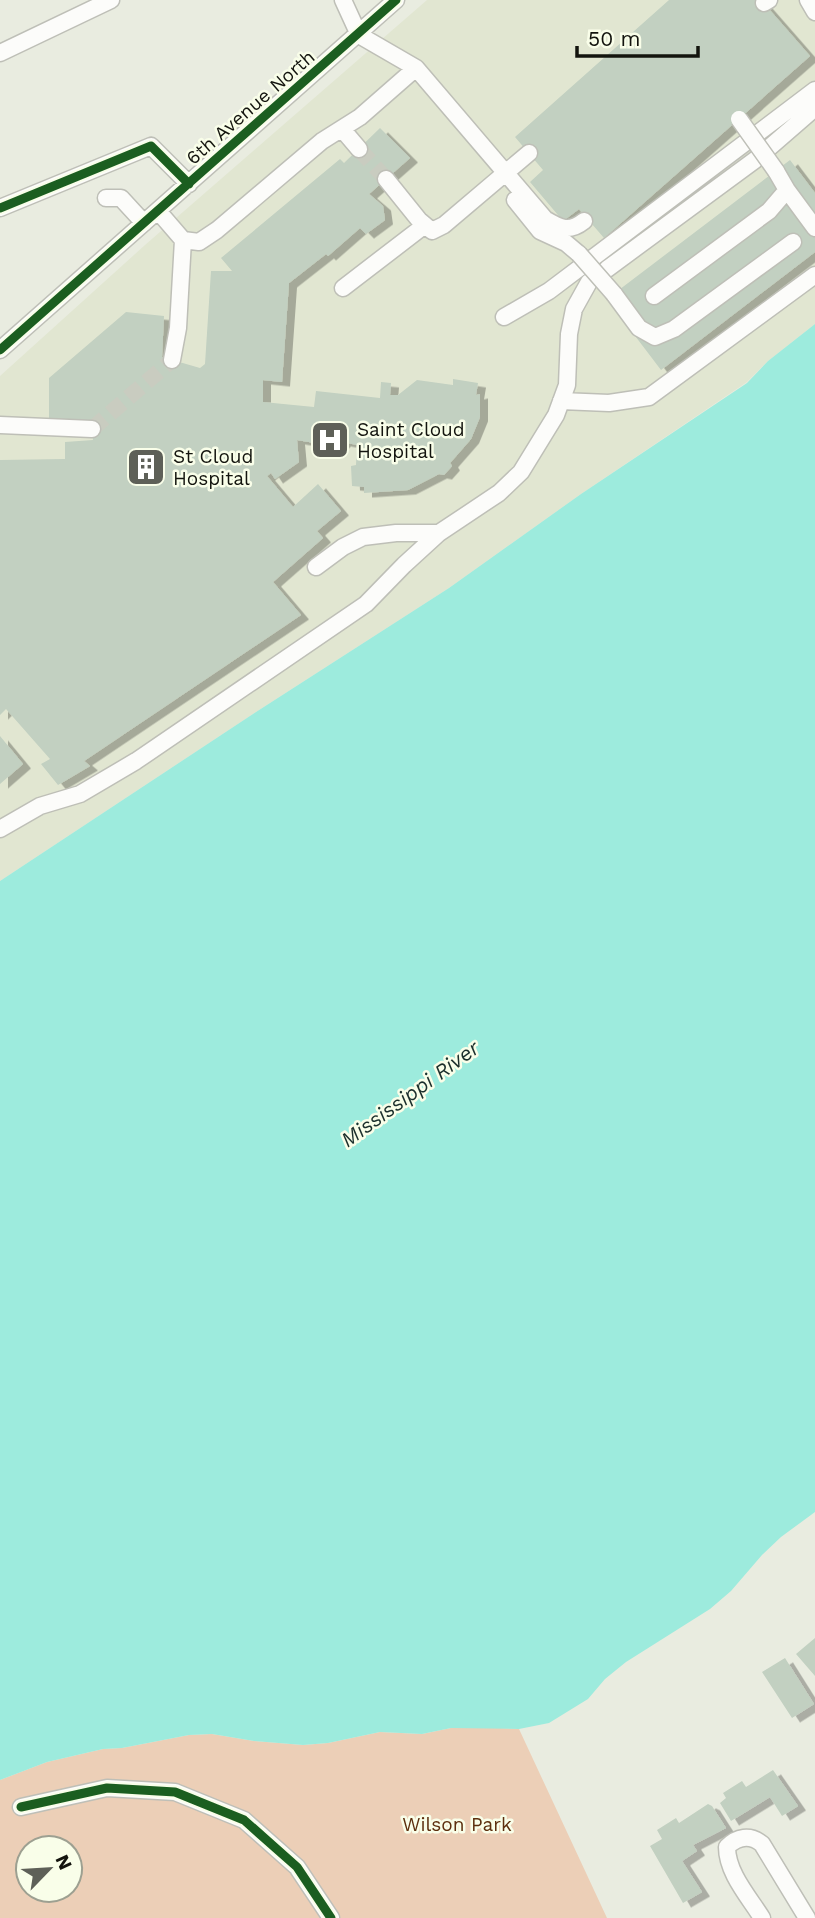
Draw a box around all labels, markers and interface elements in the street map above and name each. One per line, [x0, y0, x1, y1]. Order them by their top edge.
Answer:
scale bar [577, 14, 698, 58]
text: 50 m [588, 26, 640, 51]
street label: 6th Avenue North [181, 45, 319, 169]
place label: Saint Cloud Hospital [357, 418, 465, 463]
hospital icon: Saint Cloud Hospital [309, 419, 351, 461]
place label: St Cloud Hospital [173, 445, 254, 490]
building icon: St Cloud Hospital [125, 446, 167, 488]
water label: Mississippi River [336, 1035, 484, 1152]
park label: Wilson Park [402, 1813, 512, 1836]
north arrow [14, 1834, 84, 1904]
text: N [51, 1851, 77, 1873]

